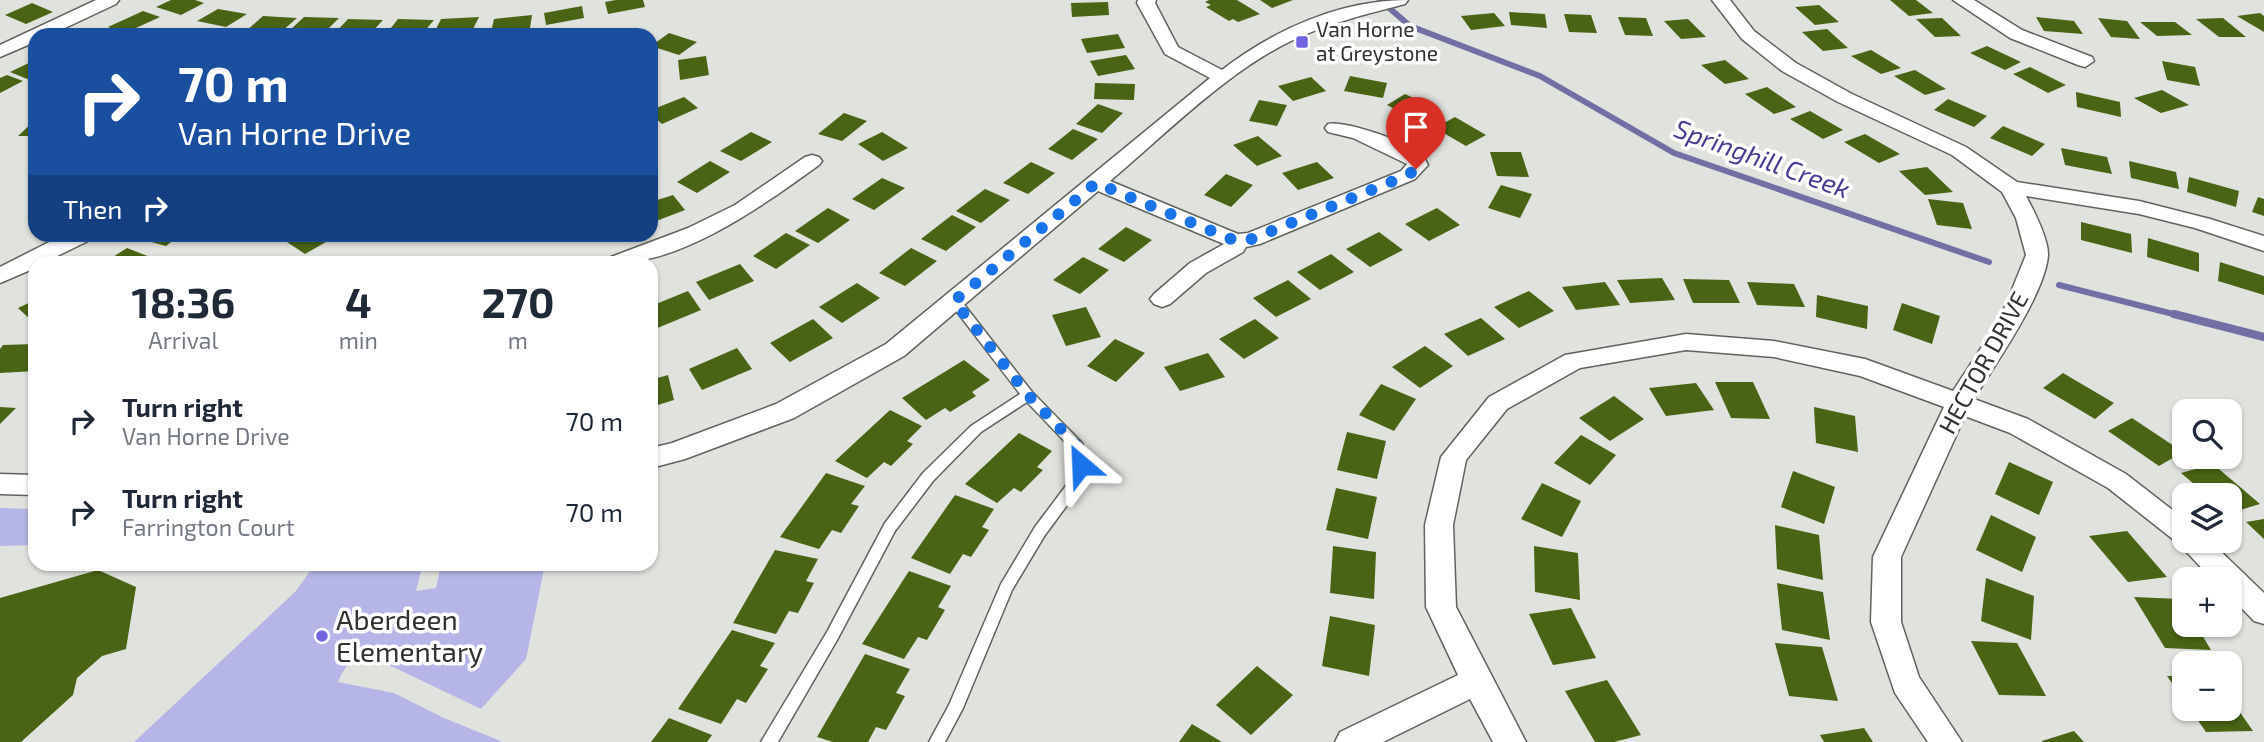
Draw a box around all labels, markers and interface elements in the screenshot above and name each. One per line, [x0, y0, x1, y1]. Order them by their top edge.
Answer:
place label: Van Horne at Greystone [1316, 16, 1438, 65]
marker: Van Horne at Greystone [1294, 34, 1310, 50]
text: 70 m [178, 53, 289, 112]
icon: right [63, 56, 154, 147]
pin [1386, 97, 1446, 169]
icon: arrive [1397, 108, 1435, 146]
water label: Springhill Creek [1671, 112, 1854, 204]
text: Van Horne Drive [178, 113, 411, 151]
icon: right [136, 189, 174, 227]
text: Then [63, 193, 122, 224]
text: 18:36 [131, 276, 235, 326]
text: 4 [345, 276, 372, 326]
text: 270 [481, 276, 554, 326]
street label: HECTOR DRIVE [1932, 286, 2034, 438]
text: Arrival [148, 326, 218, 354]
text: min [339, 326, 378, 354]
text: m [508, 326, 528, 354]
text: Turn right [122, 391, 243, 422]
map controls [2172, 399, 2242, 721]
button: search [2172, 399, 2242, 469]
icon: right [63, 402, 101, 440]
text: 70 m [565, 405, 623, 436]
text: Van Horne Drive [122, 422, 290, 450]
position arrow [1044, 428, 1118, 502]
text: Turn right [122, 482, 243, 513]
button: layers [2172, 483, 2242, 553]
icon: right [63, 493, 101, 531]
text: 70 m [565, 496, 623, 527]
text: Farrington Court [122, 513, 294, 541]
button: + [2172, 567, 2242, 637]
place label: Aberdeen Elementary [336, 602, 483, 668]
marker: Aberdeen Elementary [314, 628, 330, 644]
button: − [2172, 651, 2242, 721]

